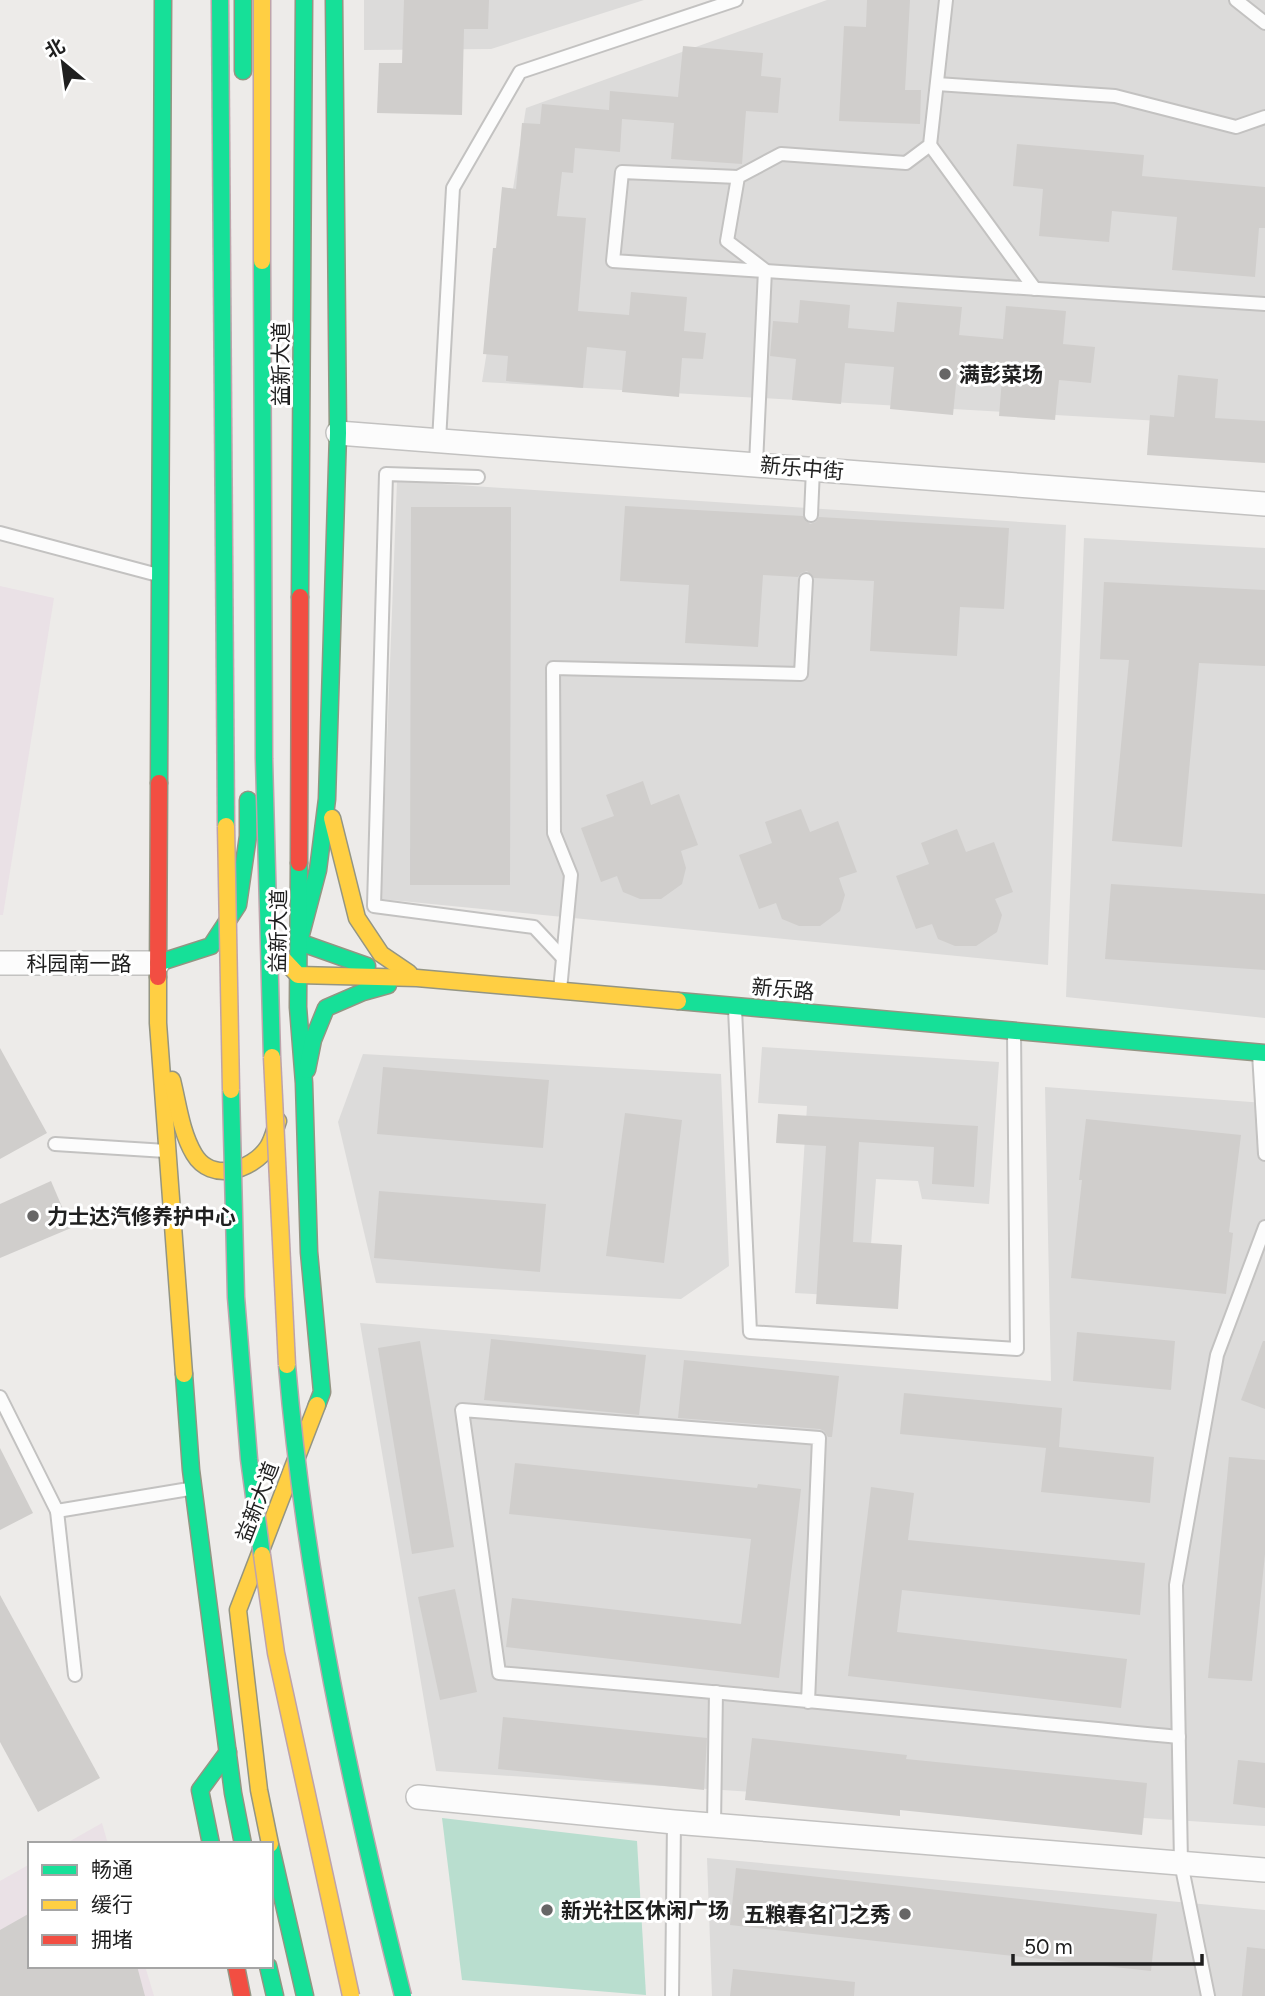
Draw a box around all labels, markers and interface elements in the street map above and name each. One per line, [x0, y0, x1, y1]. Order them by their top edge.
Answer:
north arrow [28, 28, 98, 98]
text: 北 [41, 34, 69, 63]
street label: 益新大道 [268, 322, 293, 406]
place label: 满彭菜场 [959, 362, 1043, 387]
marker: 满彭菜场 [937, 366, 953, 382]
street label: 新乐中街 [759, 452, 845, 484]
street label: 益新大道 [265, 889, 291, 973]
street label: 科园南一路 [27, 951, 132, 976]
street label: 新乐路 [751, 974, 815, 1004]
place label: 力士达汽修养护中心 [47, 1204, 236, 1229]
marker: 力士达汽修养护中心 [25, 1208, 41, 1224]
street label: 益新大道 [230, 1458, 284, 1546]
legend [28, 1842, 273, 1968]
text: 畅通 [91, 1857, 133, 1882]
text: 缓行 [91, 1892, 133, 1917]
place label: 新光社区休闲广场 [561, 1898, 729, 1923]
marker: 新光社区休闲广场 [539, 1902, 555, 1918]
place label: 五粮春名门之秀 [744, 1902, 891, 1927]
marker: 五粮春名门之秀 [897, 1906, 913, 1922]
scale bar [1013, 1923, 1202, 1967]
text: 拥堵 [91, 1927, 133, 1952]
text: 50 m [1024, 1934, 1073, 1959]

